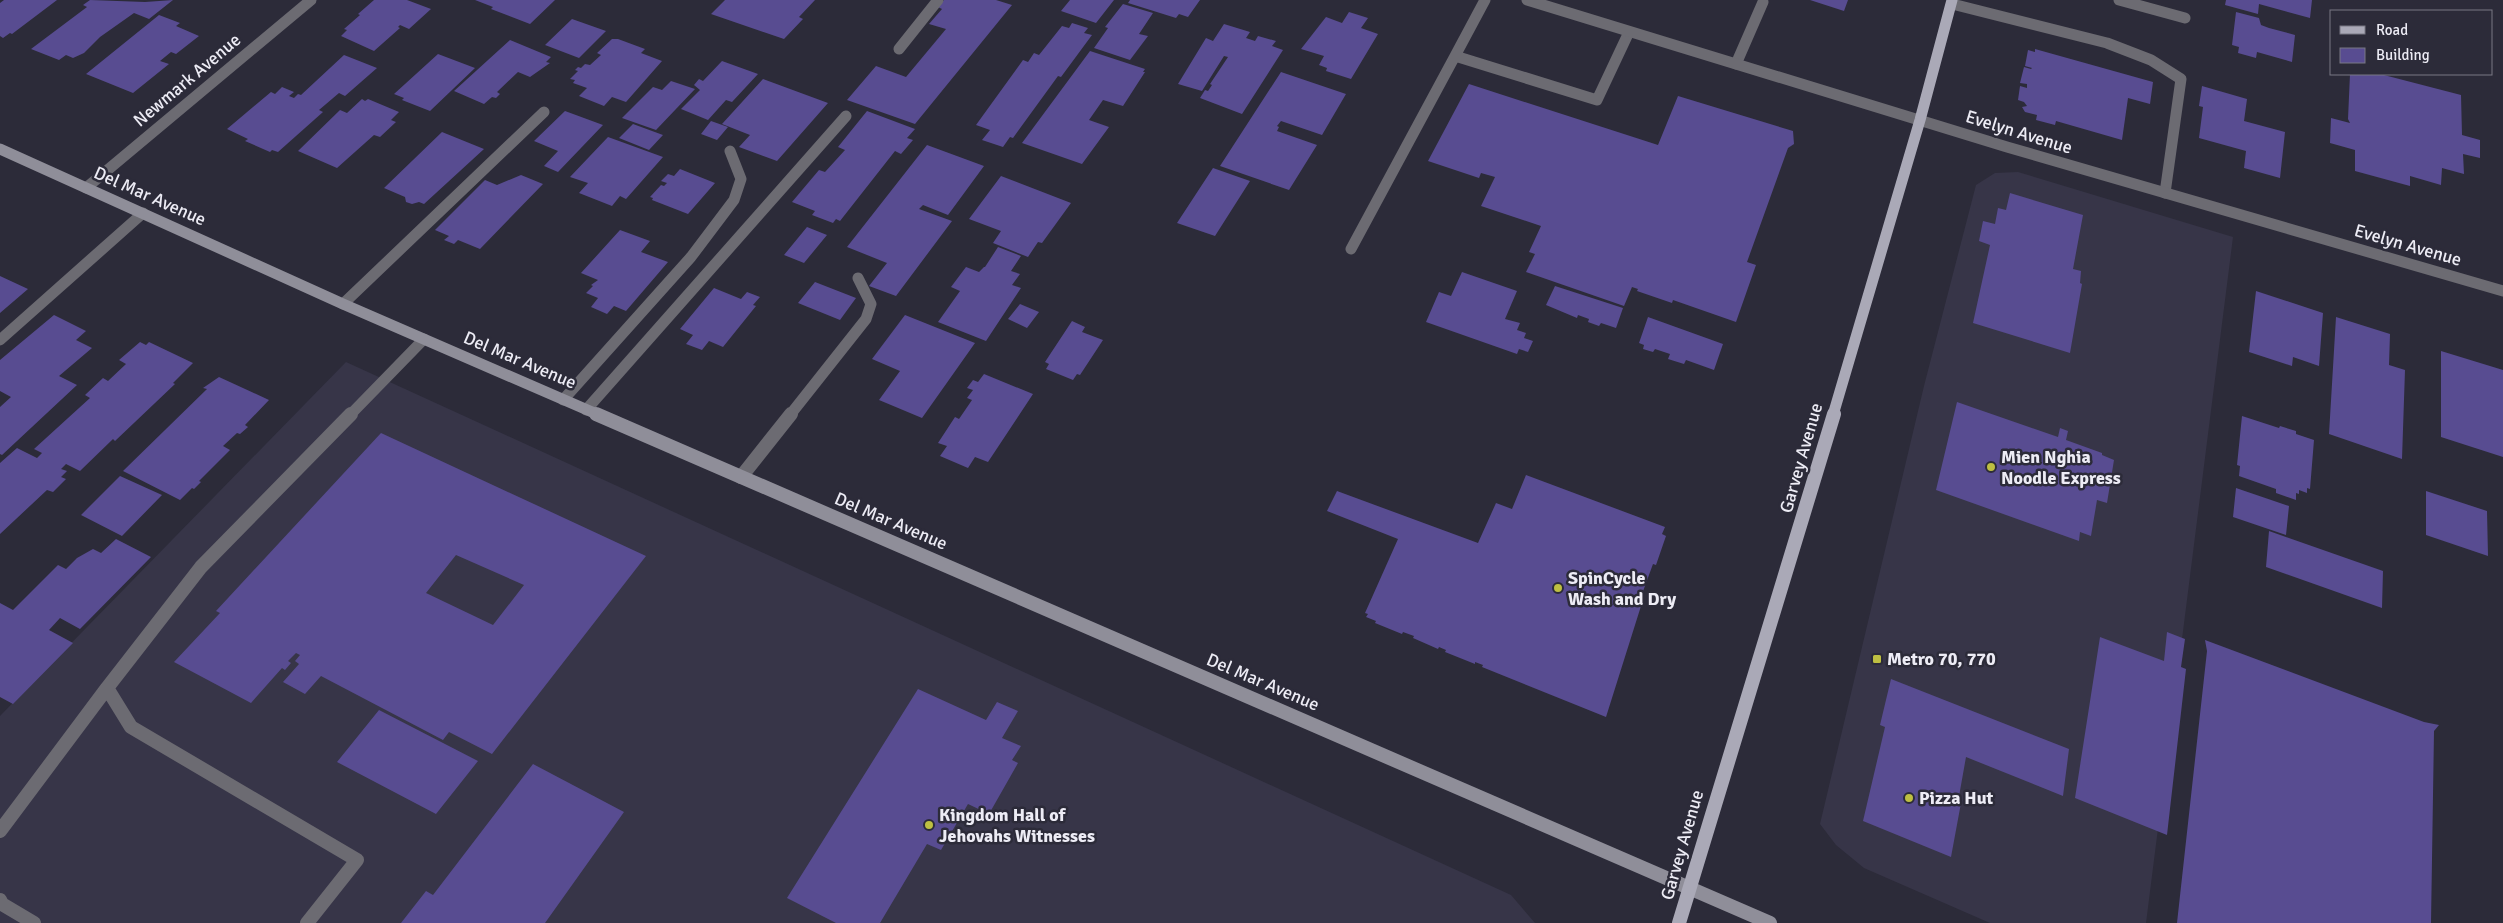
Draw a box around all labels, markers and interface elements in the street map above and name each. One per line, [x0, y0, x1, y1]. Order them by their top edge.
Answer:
legend [2330, 10, 2493, 75]
text: Road [2376, 21, 2408, 39]
street label: Newmark Avenue [129, 29, 245, 131]
text: Building [2376, 46, 2430, 64]
street label: Evelyn Avenue [1963, 105, 2075, 159]
street label: Del Mar Avenue [90, 161, 210, 231]
street label: Evelyn Avenue [2352, 219, 2464, 271]
street label: Del Mar Avenue [460, 326, 580, 394]
street label: Garvey Avenue [1775, 401, 1827, 515]
place label: Mien Nghia Noodle Express [2001, 446, 2121, 489]
marker: Mien Nghia Noodle Express [1985, 461, 1997, 473]
street label: Del Mar Avenue [831, 487, 951, 555]
place label: SpinCycle Wash and Dry [1568, 567, 1676, 610]
marker: SpinCycle Wash and Dry [1552, 582, 1564, 594]
street label: Del Mar Avenue [1203, 648, 1323, 716]
place label: Metro 70, 770 [1887, 648, 1996, 670]
marker: Metro 70, 770 [1871, 653, 1883, 665]
place label: Pizza Hut [1919, 787, 1994, 809]
street label: Garvey Avenue [1656, 788, 1708, 902]
marker: Pizza Hut [1903, 792, 1915, 804]
place label: Kingdom Hall of Jehovahs Witnesses [939, 804, 1095, 847]
marker: Kingdom Hall of Jehovahs Witnesses [923, 819, 935, 831]

